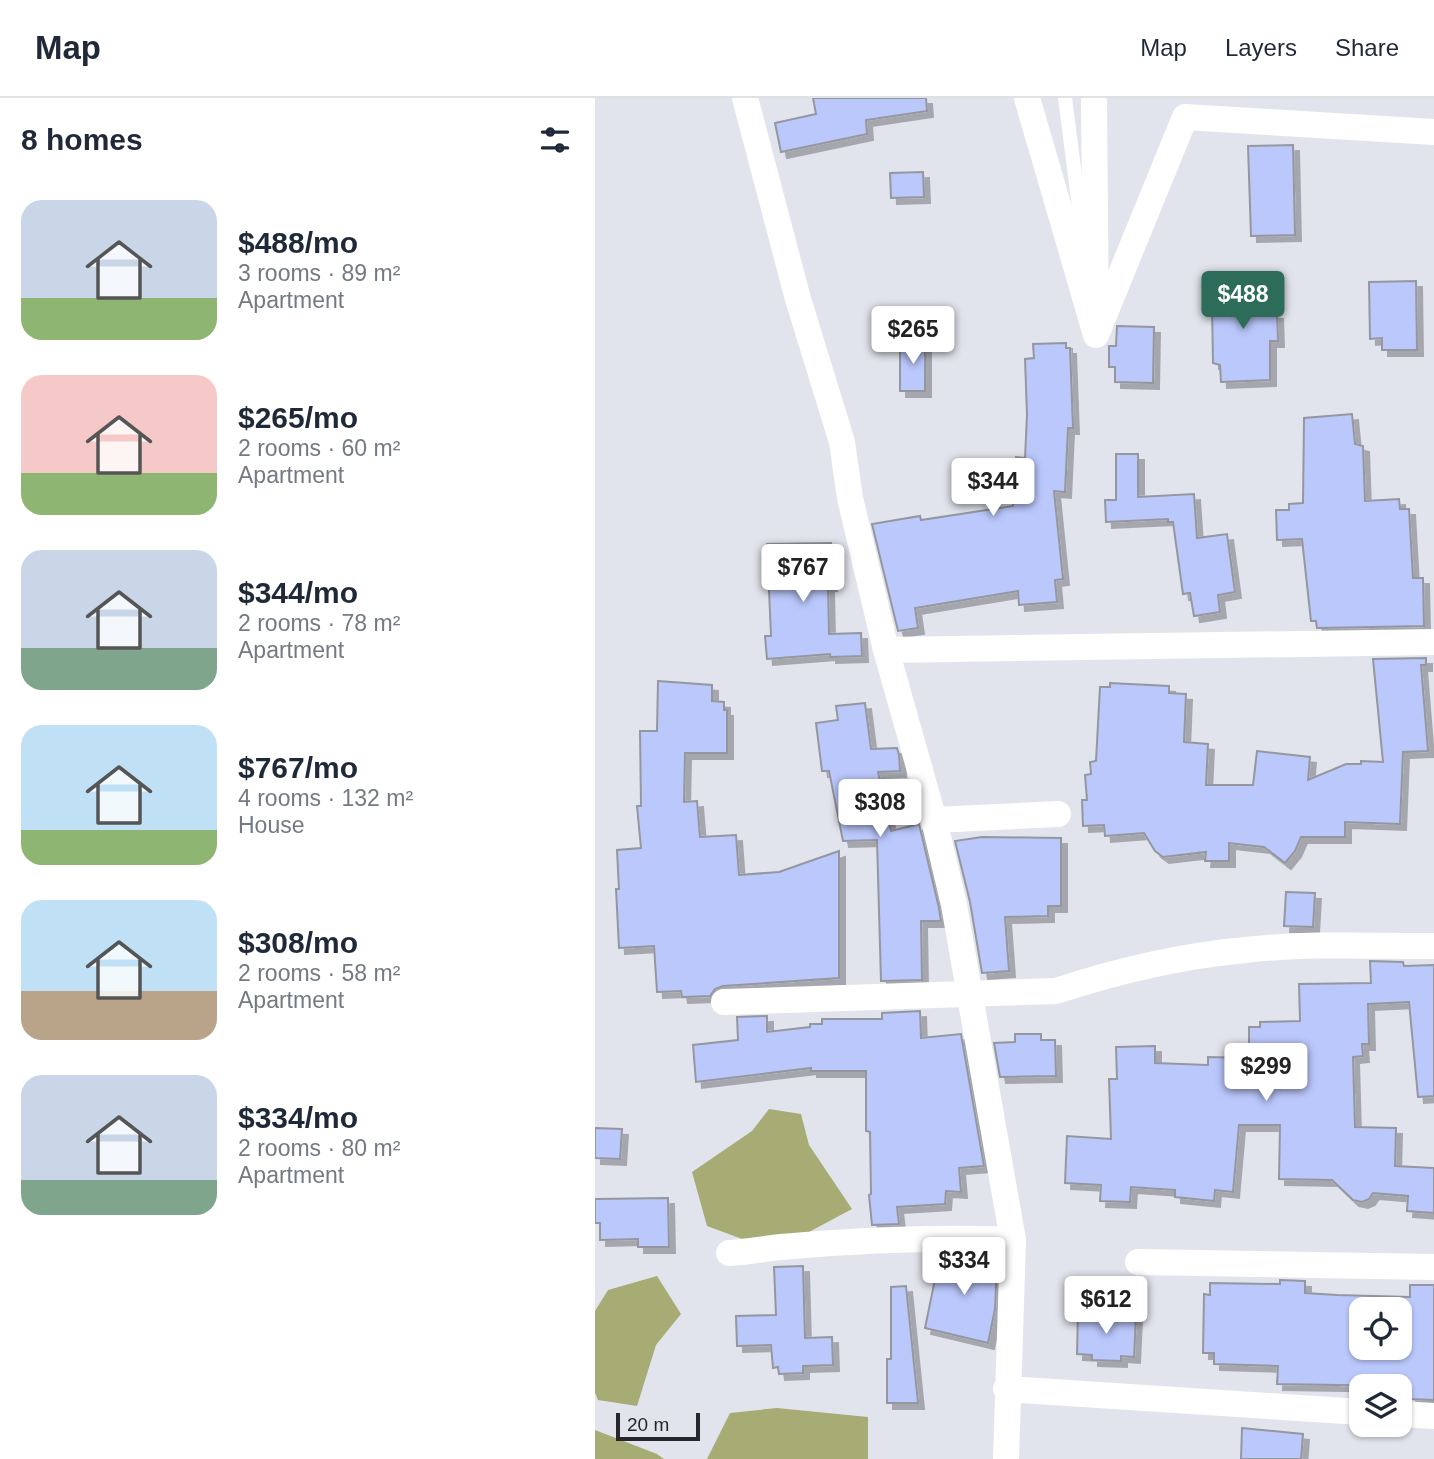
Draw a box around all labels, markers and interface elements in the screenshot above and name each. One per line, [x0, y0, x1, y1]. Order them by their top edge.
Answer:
text: Map [35, 29, 101, 66]
text: Map [1140, 34, 1187, 61]
text: Layers [1225, 34, 1297, 61]
text: Share [1335, 34, 1399, 61]
icon: filters [536, 121, 574, 159]
text: 8 homes [21, 123, 143, 156]
text: $488/mo [238, 226, 358, 259]
icon: home [77, 228, 161, 312]
text: 3 rooms · 89 m² [238, 260, 400, 286]
pin: $488 [1202, 272, 1284, 331]
text: $488 [1217, 281, 1269, 307]
text: Apartment [238, 287, 344, 313]
pin: $265 [872, 306, 954, 366]
text: $265 [887, 316, 939, 342]
text: $265/mo [238, 401, 358, 434]
icon: home [77, 403, 161, 487]
text: 2 rooms · 60 m² [238, 435, 400, 461]
pin: $344 [952, 458, 1034, 518]
text: Apartment [238, 462, 344, 488]
text: $344 [967, 468, 1019, 494]
pin: $767 [762, 545, 844, 604]
text: $767 [777, 554, 829, 580]
text: $344/mo [238, 576, 358, 609]
icon: home [77, 578, 161, 662]
text: 2 rooms · 78 m² [238, 610, 400, 636]
text: Apartment [238, 637, 344, 663]
text: $767/mo [238, 751, 358, 784]
icon: home [77, 753, 161, 837]
pin: $308 [839, 780, 921, 839]
text: 4 rooms · 132 m² [238, 785, 413, 811]
text: $308 [854, 789, 906, 815]
text: House [238, 812, 304, 838]
text: $308/mo [238, 926, 358, 959]
icon: home [77, 928, 161, 1012]
text: 2 rooms · 58 m² [238, 960, 400, 986]
text: Apartment [238, 987, 344, 1013]
pin: $299 [1225, 1044, 1307, 1103]
text: $299 [1240, 1053, 1292, 1079]
text: $334/mo [238, 1101, 358, 1134]
icon: home [77, 1103, 161, 1187]
text: 2 rooms · 80 m² [238, 1135, 400, 1161]
text: Apartment [238, 1162, 344, 1188]
pin: $334 [923, 1238, 1005, 1297]
text: $334 [938, 1247, 990, 1273]
pin: $612 [1065, 1276, 1147, 1336]
text: $612 [1080, 1286, 1132, 1312]
map controls [1349, 1297, 1412, 1437]
button: locate [1349, 1297, 1412, 1360]
button: layers [1349, 1374, 1412, 1437]
scale bar [616, 1410, 700, 1442]
text: 20 m [627, 1414, 669, 1435]

